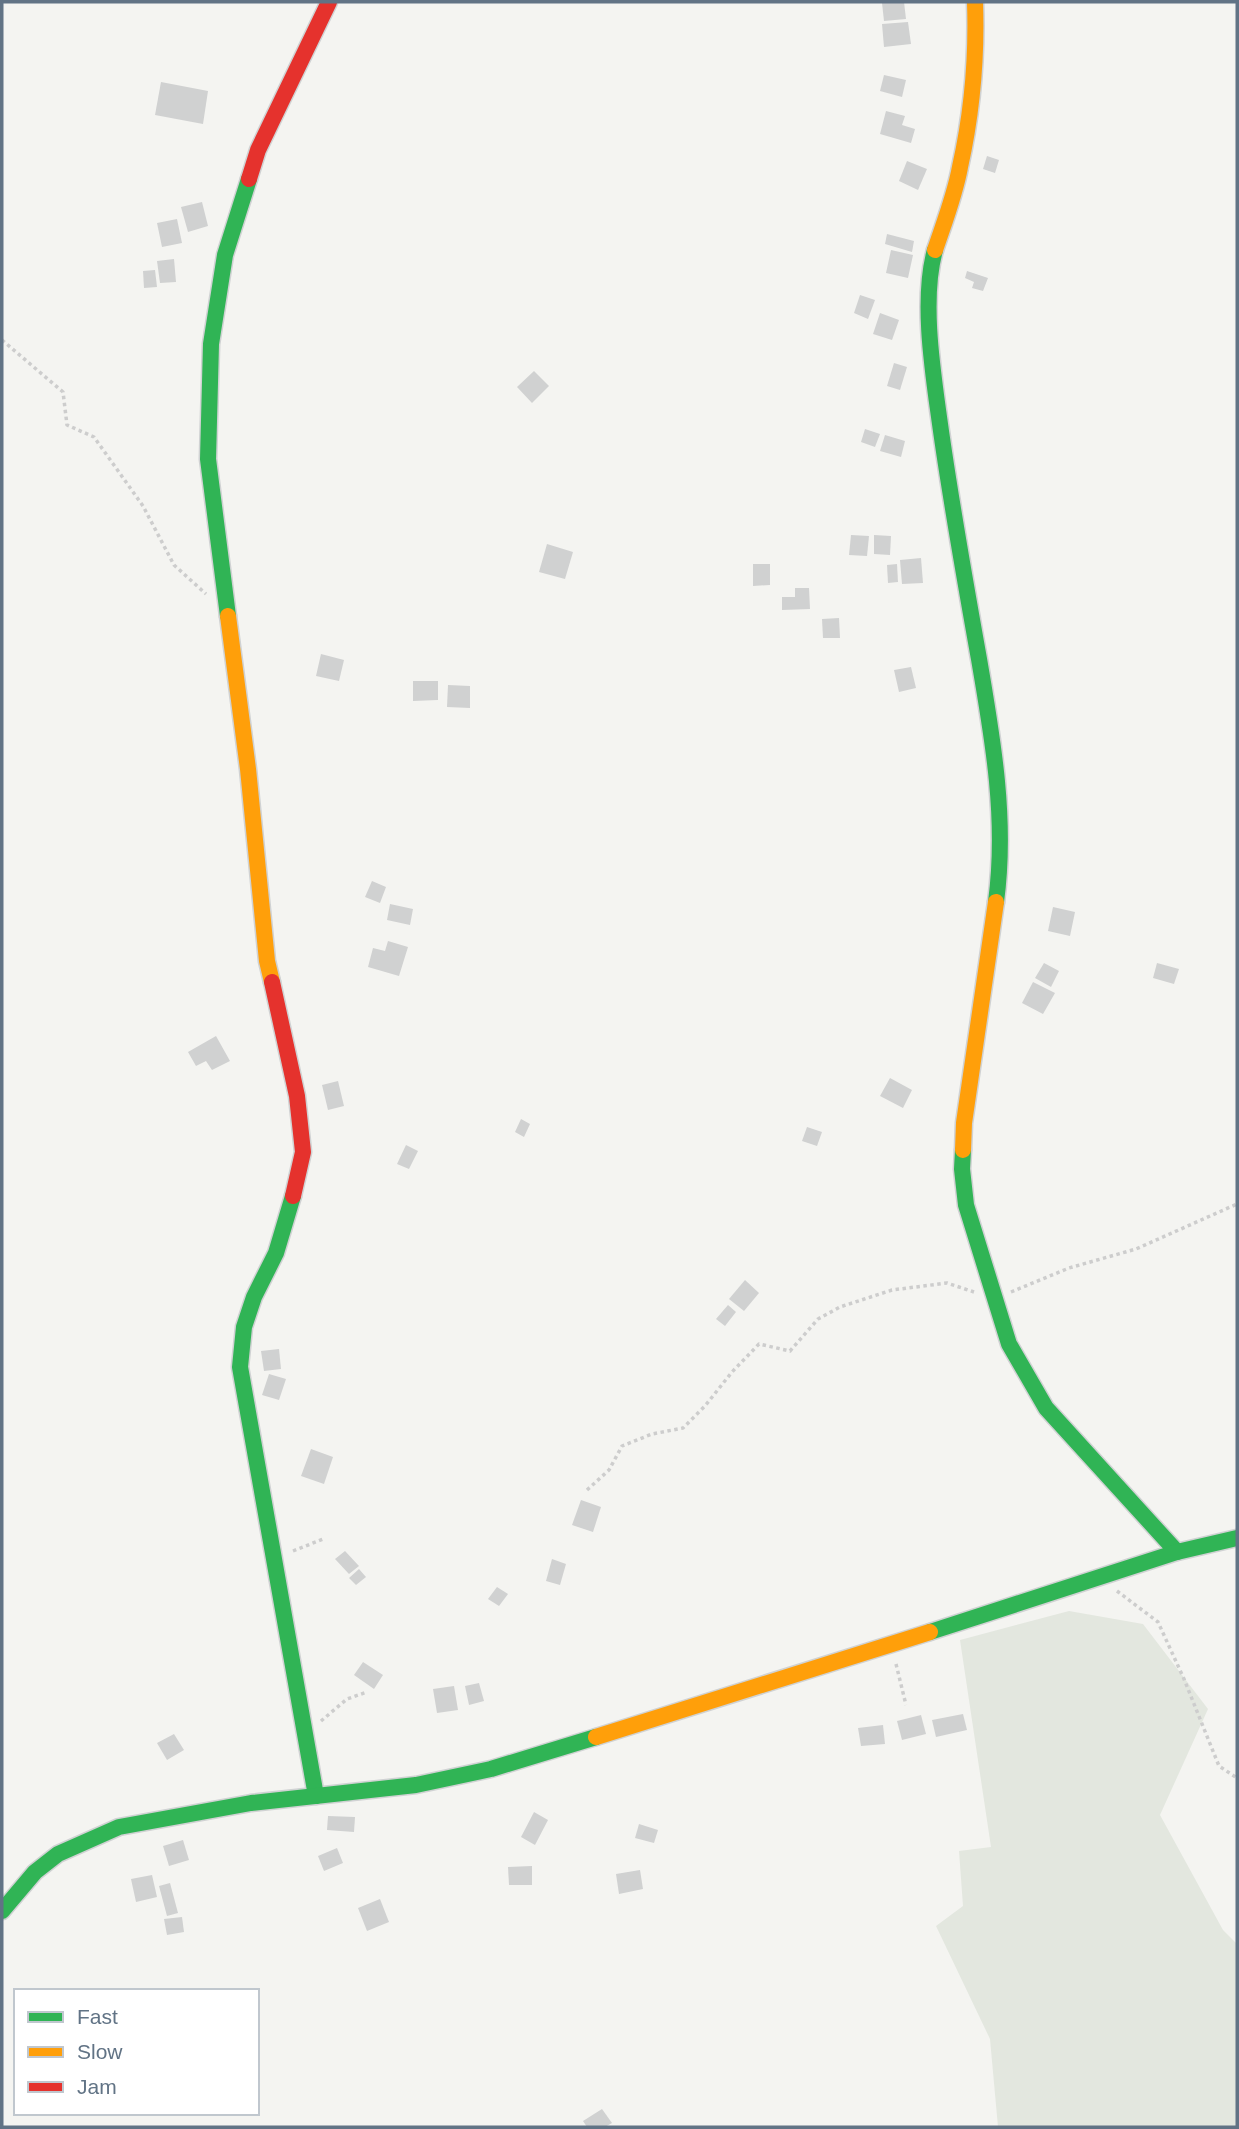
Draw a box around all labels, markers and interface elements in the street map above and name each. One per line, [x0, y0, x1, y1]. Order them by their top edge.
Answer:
legend [14, 1989, 259, 2115]
text: Fast [77, 2005, 118, 2028]
text: Slow [77, 2040, 123, 2063]
text: Jam [77, 2075, 117, 2098]

